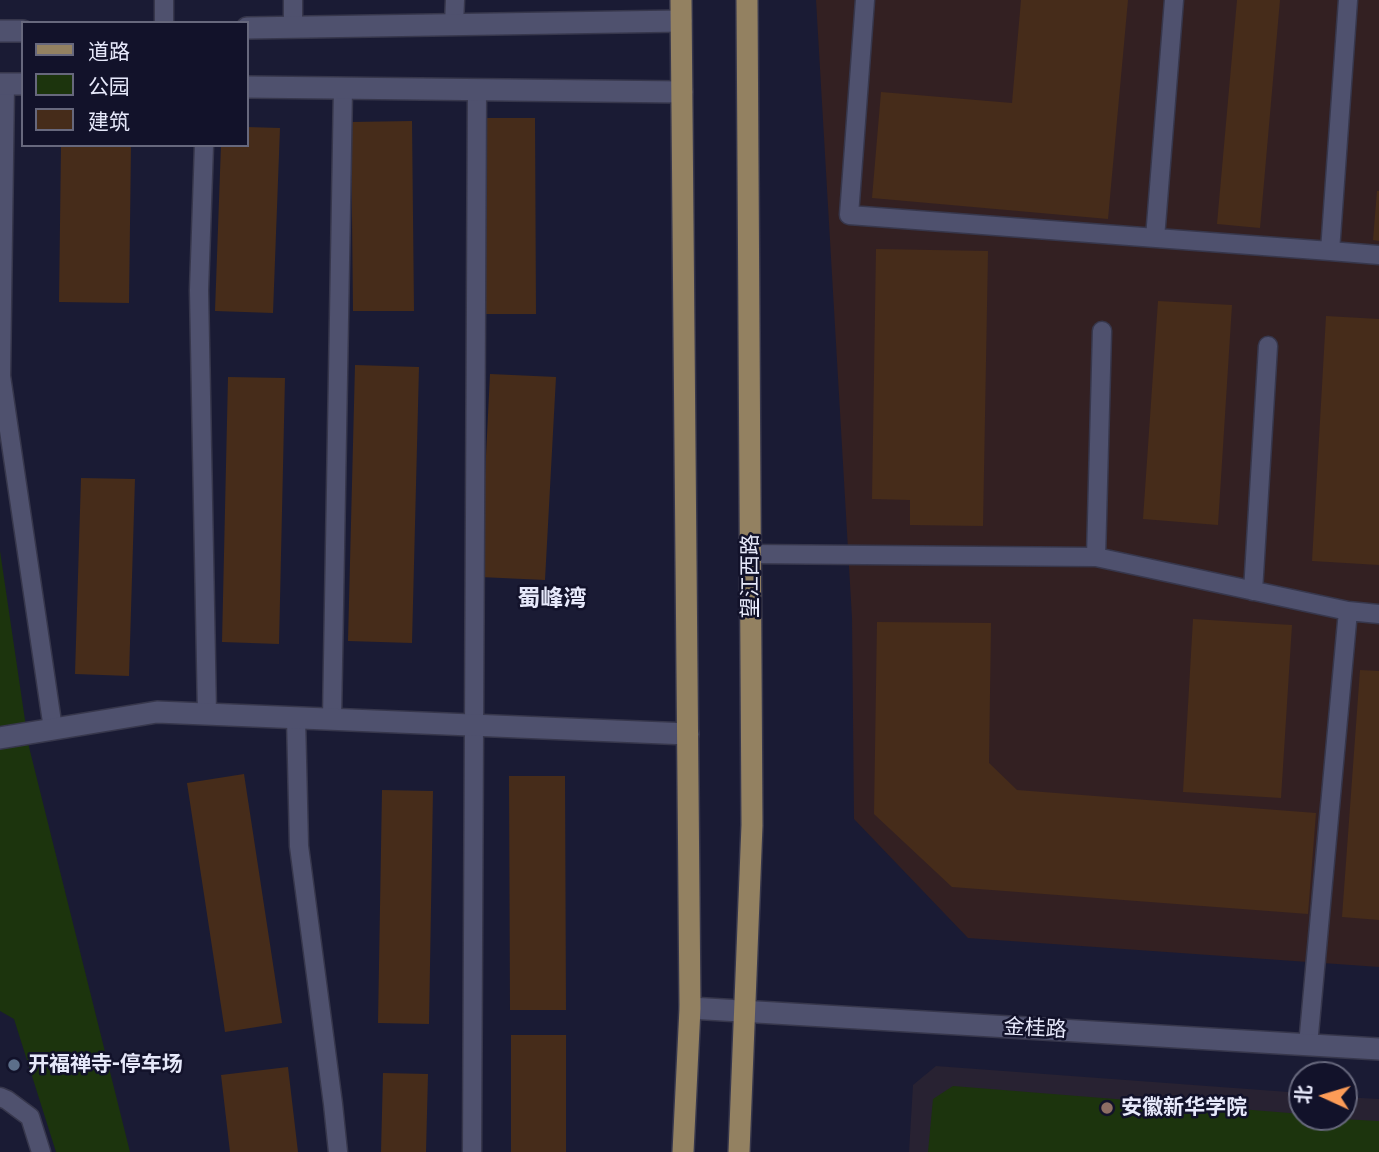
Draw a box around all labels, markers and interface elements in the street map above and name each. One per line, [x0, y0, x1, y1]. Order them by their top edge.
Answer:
legend [21, 21, 248, 147]
text: 道路 [88, 39, 130, 65]
text: 公园 [88, 74, 130, 100]
text: 建筑 [88, 109, 130, 135]
street label: 望江西路 [738, 534, 764, 618]
district label: 蜀峰湾 [518, 586, 586, 614]
street label: 金桂路 [1003, 1015, 1067, 1043]
place label: 开福禅寺-停车场 [28, 1052, 183, 1078]
marker: 开福禅寺-停车场 [6, 1057, 22, 1073]
north arrow [1288, 1061, 1358, 1131]
text: 北 [1291, 1084, 1316, 1105]
place label: 安徽新华学院 [1121, 1095, 1247, 1121]
marker: 安徽新华学院 [1099, 1100, 1115, 1116]

